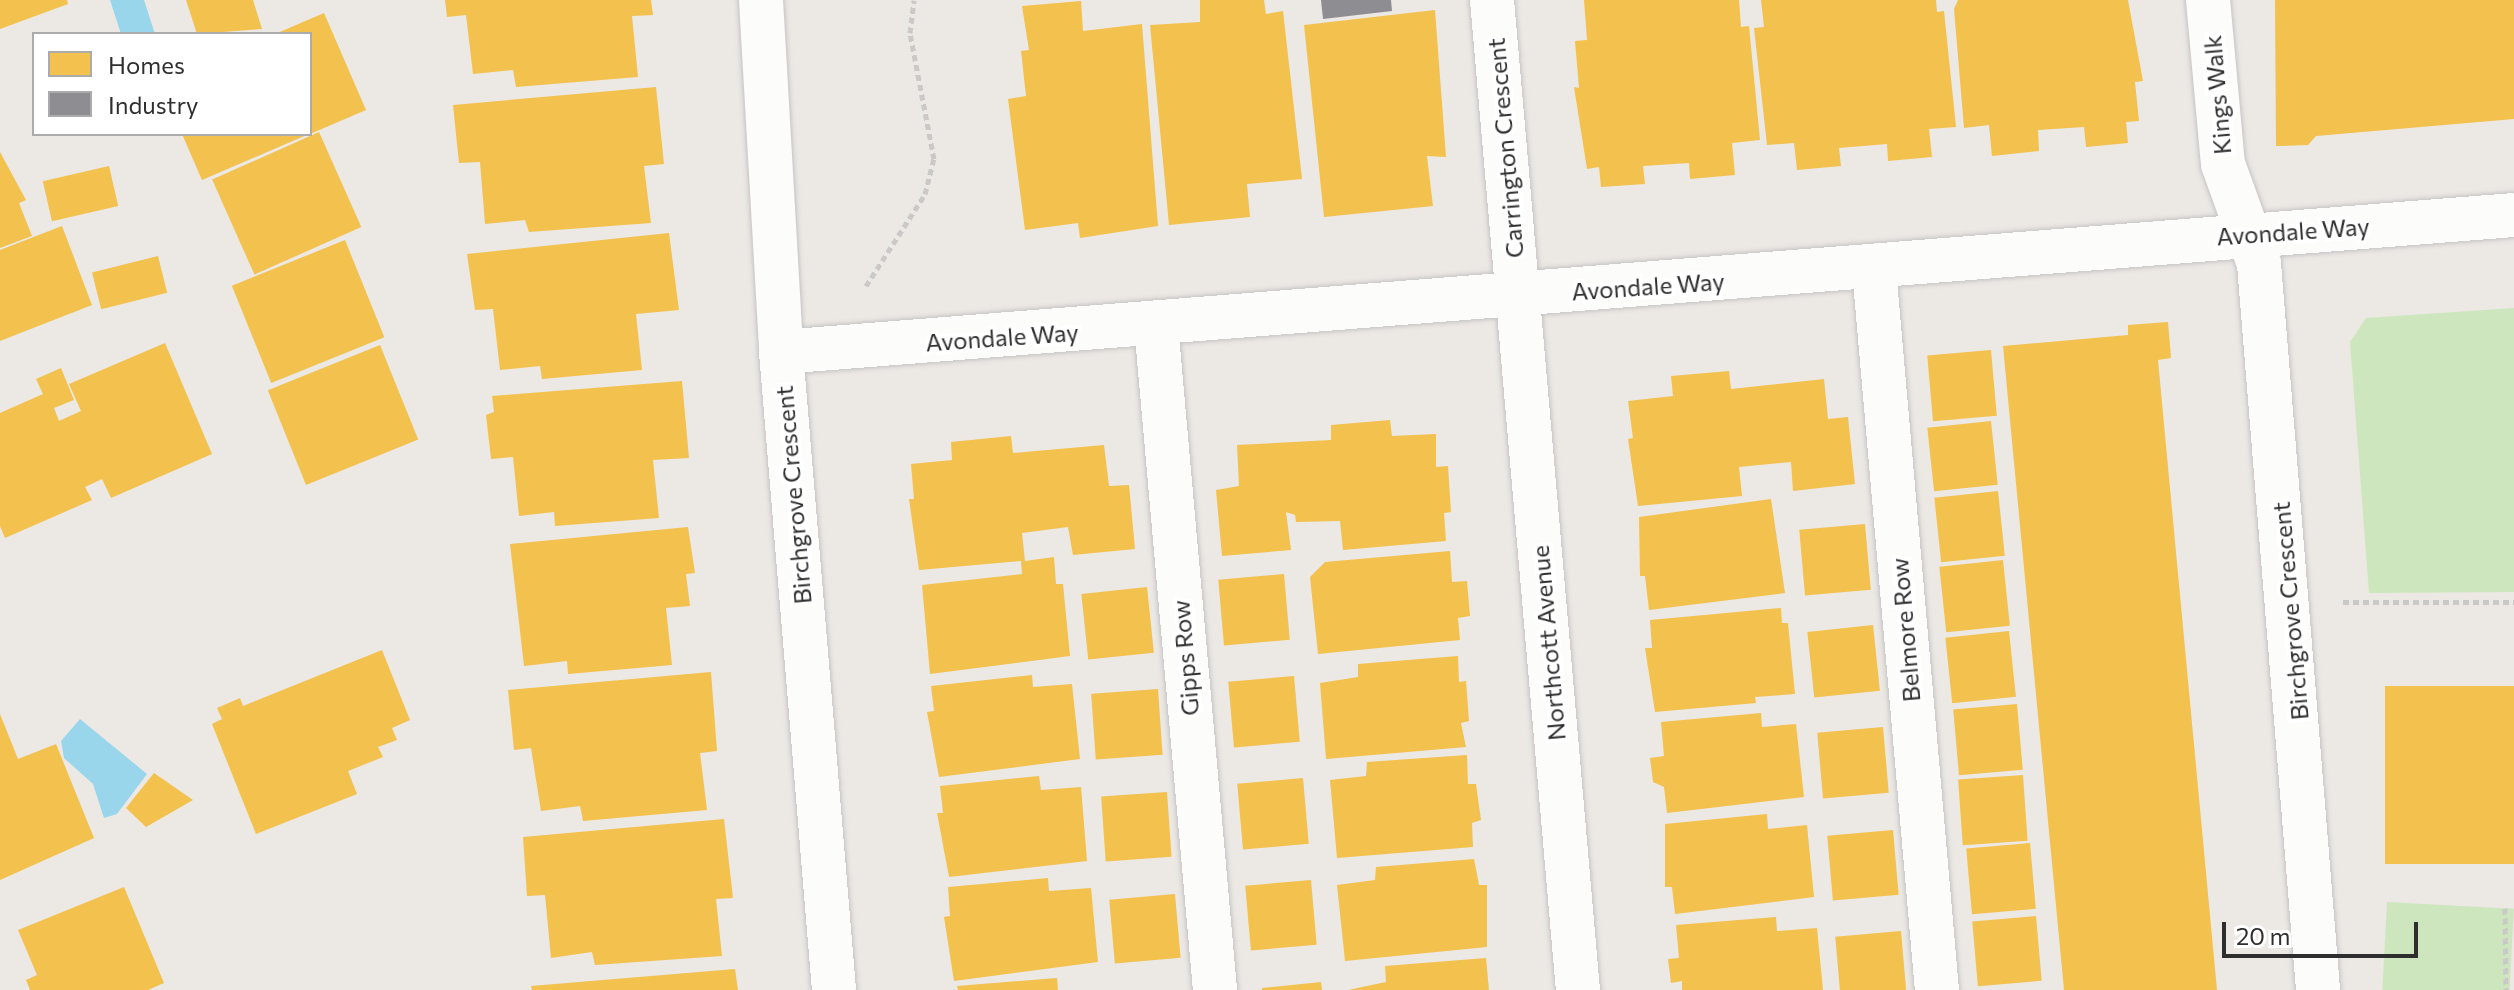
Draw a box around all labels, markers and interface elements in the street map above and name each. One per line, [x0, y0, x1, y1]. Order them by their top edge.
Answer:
legend [32, 32, 312, 136]
street label: Kings Walk [2197, 34, 2237, 156]
street label: Carrington Crescent [1481, 37, 1529, 259]
text: Homes [108, 50, 185, 79]
text: Industry [108, 90, 198, 119]
street label: Avondale Way [2216, 211, 2370, 251]
street label: Avondale Way [1571, 266, 1725, 306]
street label: Avondale Way [925, 317, 1079, 357]
street label: Birchgrove Crescent [769, 385, 817, 605]
street label: Birchgrove Crescent [2266, 501, 2314, 721]
street label: Northcott Avenue [1525, 544, 1571, 742]
street label: Belmore Row [1884, 557, 1926, 703]
street label: Gipps Row [1166, 599, 1204, 717]
scale bar [2226, 906, 2422, 956]
text: 20 m [2236, 921, 2290, 950]

